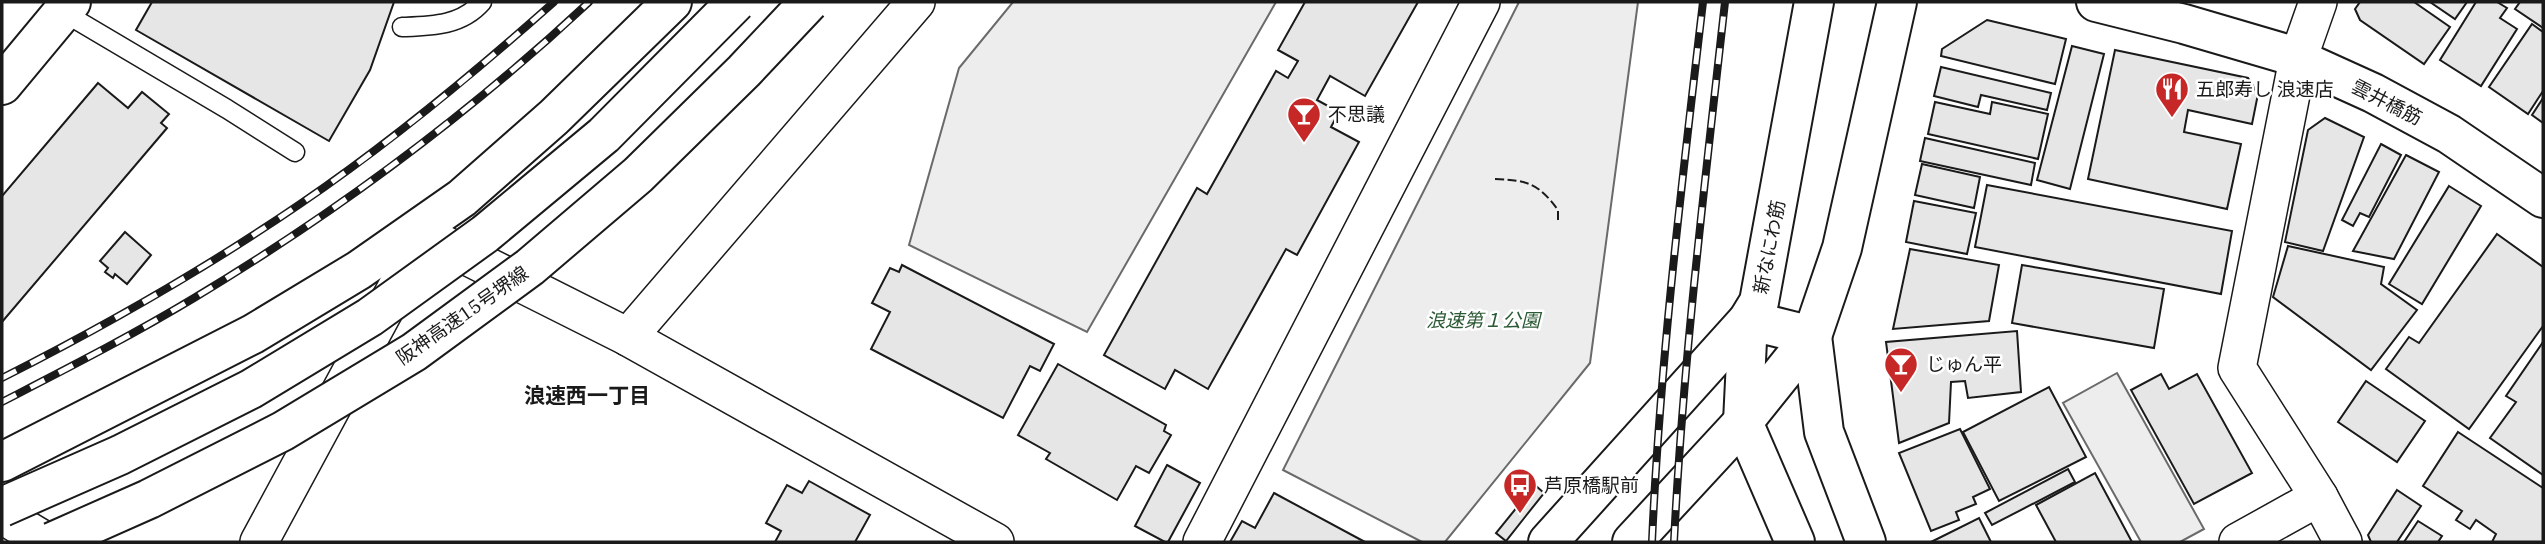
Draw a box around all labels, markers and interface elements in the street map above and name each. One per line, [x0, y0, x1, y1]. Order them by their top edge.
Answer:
restaurant icon: 五郎寿し 浪速店 [2153, 70, 2191, 119]
street label: 雲井橋筋 [2348, 74, 2426, 130]
place label: 五郎寿し 浪速店 [2196, 77, 2333, 101]
bar icon: 不思議 [1285, 95, 1323, 144]
place label: 不思議 [1328, 102, 1385, 126]
street label: 新なにわ筋 [1748, 198, 1790, 296]
street label: 阪神高速15号堺線 [391, 260, 533, 370]
park label: 浪速第１公園 [1426, 308, 1543, 332]
bar icon: じゅん平 [1882, 345, 1920, 394]
place label: じゅん平 [1926, 352, 2002, 376]
district label: 浪速西一丁目 [524, 381, 650, 409]
bus stop icon: 芦原橋駅前 [1501, 466, 1539, 515]
place label: 芦原橋駅前 [1544, 473, 1639, 497]

